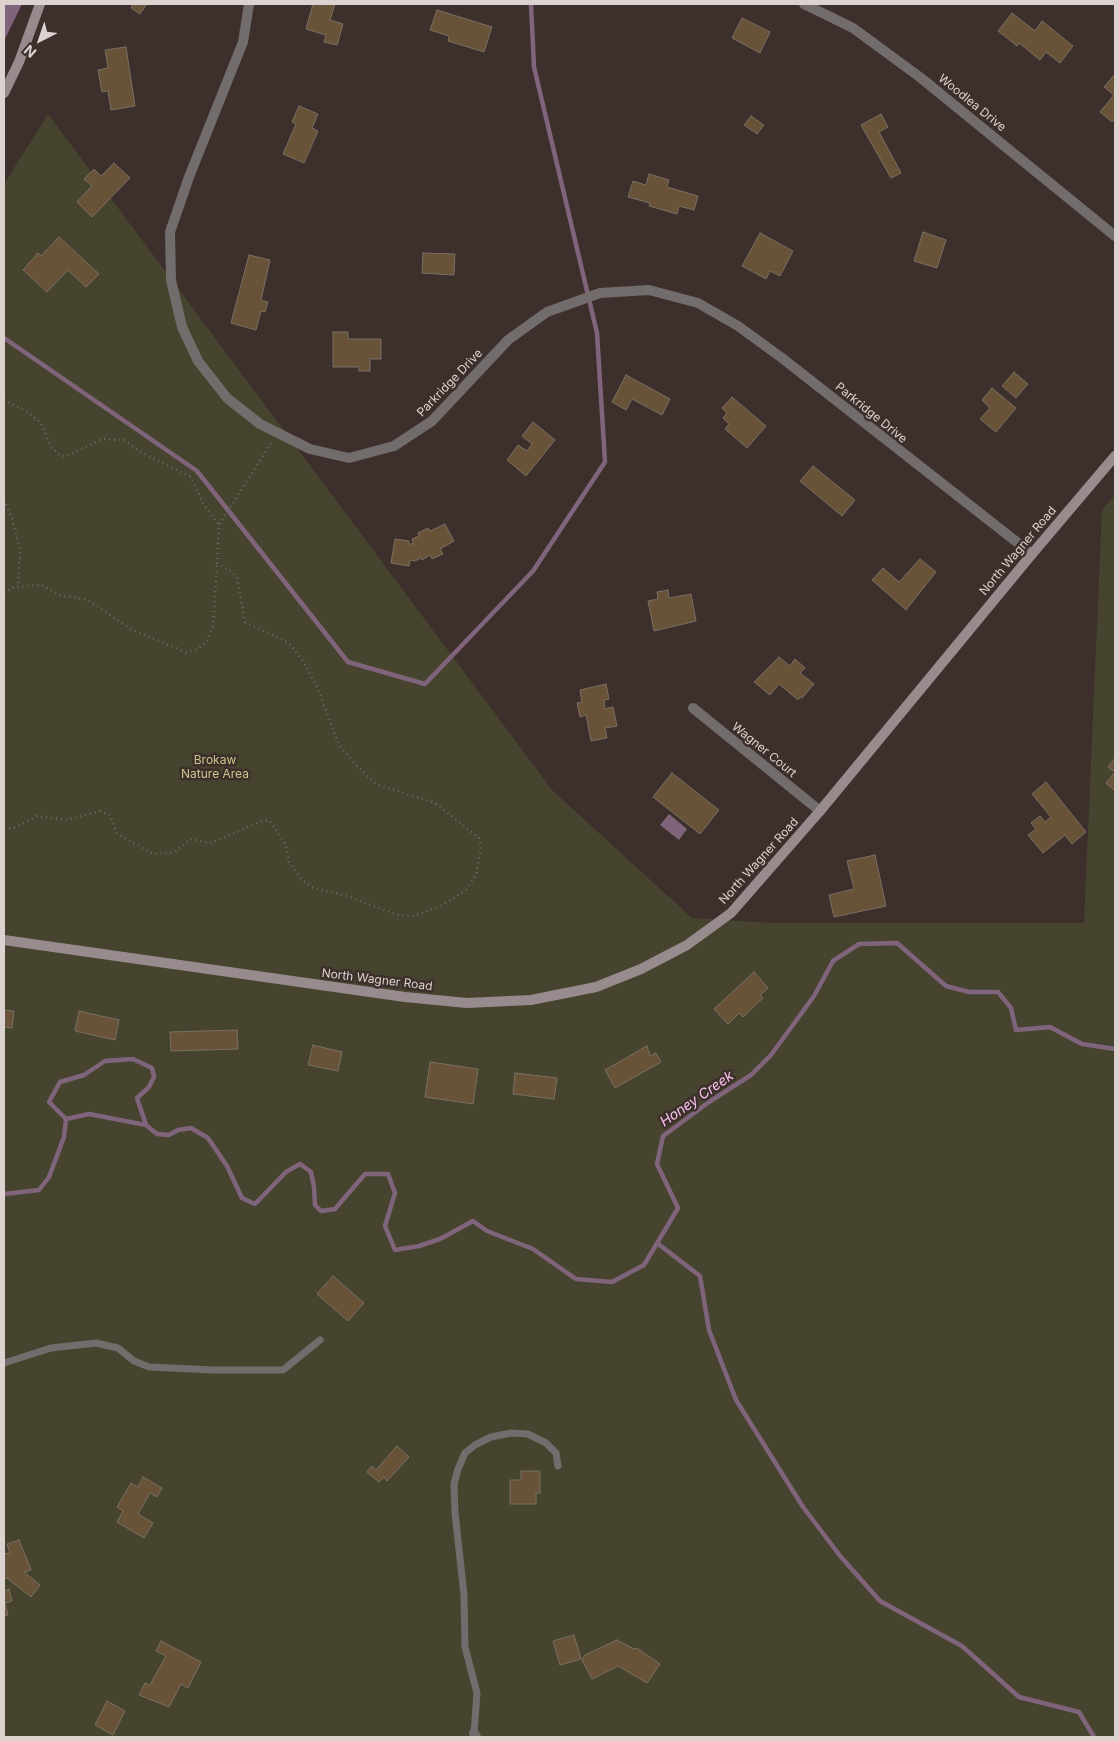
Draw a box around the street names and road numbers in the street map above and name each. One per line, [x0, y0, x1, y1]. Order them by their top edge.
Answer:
street label: Woodlea Drive [935, 71, 1009, 135]
street label: Parkridge Drive [414, 346, 486, 420]
street label: Parkridge Drive [832, 380, 910, 446]
street label: North Wagner Road [977, 504, 1059, 598]
street label: Wagner Court [729, 720, 799, 780]
street label: North Wagner Road [716, 815, 802, 907]
street label: North Wagner Road [321, 966, 433, 994]

